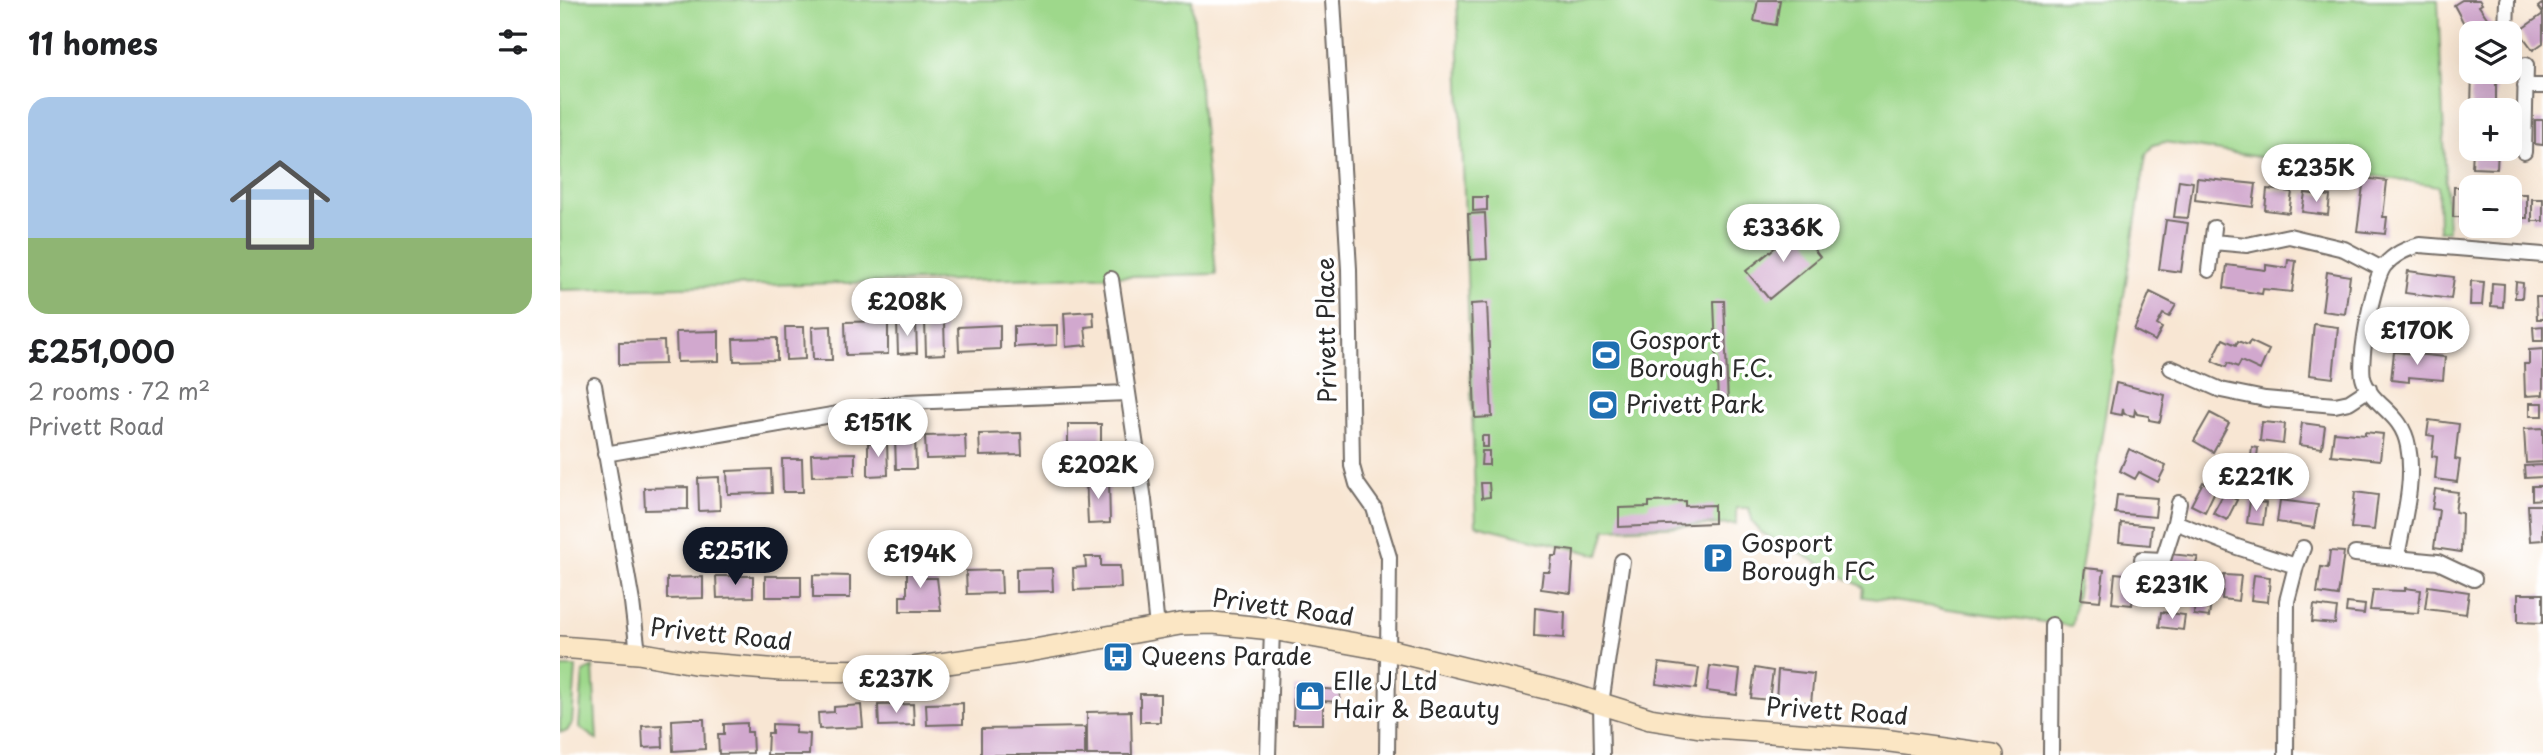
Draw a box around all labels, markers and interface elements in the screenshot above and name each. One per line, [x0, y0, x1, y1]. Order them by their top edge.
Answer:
text: 11 homes [28, 20, 158, 65]
map controls [2459, 21, 2522, 238]
button: layers [2459, 21, 2522, 84]
icon: filters [494, 23, 532, 61]
button: + [2459, 98, 2522, 161]
icon: home [217, 142, 343, 268]
pin: £235K [2267, 144, 2365, 204]
text: £235K [2277, 149, 2355, 184]
button: − [2459, 175, 2522, 238]
pin: £336K [1734, 204, 1832, 264]
text: £336K [1743, 209, 1823, 244]
street label: Privett Place [1306, 257, 1344, 403]
pin: £208K [858, 278, 956, 338]
text: £208K [867, 283, 947, 318]
pin: £170K [2368, 308, 2466, 367]
text: £170K [2381, 312, 2453, 347]
place label: Gosport Borough F.C. [1629, 321, 1774, 385]
text: £251,000 [28, 328, 175, 373]
sports icon: Gosport Borough F.C. [1589, 338, 1623, 372]
text: 2 rooms · 72 m² [28, 373, 210, 408]
place label: Privett Park [1626, 385, 1765, 421]
sports icon: Privett Park [1586, 388, 1620, 422]
pin: £151K [829, 400, 927, 459]
text: £151K [844, 404, 912, 439]
text: Privett Road [28, 408, 164, 443]
pin: £202K [1049, 442, 1147, 501]
text: £202K [1058, 446, 1138, 481]
pin: £221K [2207, 454, 2305, 513]
text: £221K [2218, 458, 2294, 493]
place label: Gosport Borough FC [1741, 524, 1876, 588]
pin: £251K [686, 528, 784, 587]
pin: £194K [871, 530, 969, 590]
text: £251K [699, 532, 771, 567]
text: £194K [884, 535, 956, 570]
parking icon: Gosport Borough FC [1701, 541, 1735, 575]
pin: £231K [2123, 562, 2221, 621]
text: £231K [2136, 566, 2208, 601]
street label: Privett Road [1210, 578, 1356, 634]
street label: Privett Road [649, 608, 794, 658]
place label: Queens Parade [1141, 637, 1312, 673]
bus stop icon: Queens Parade [1101, 640, 1135, 674]
pin: £237K [847, 656, 945, 715]
text: £237K [859, 660, 933, 695]
place label: Elle J Ltd Hair & Beauty [1333, 662, 1500, 726]
shop icon: Elle J Ltd Hair & Beauty [1293, 679, 1327, 713]
street label: Privett Road [1765, 687, 1909, 733]

